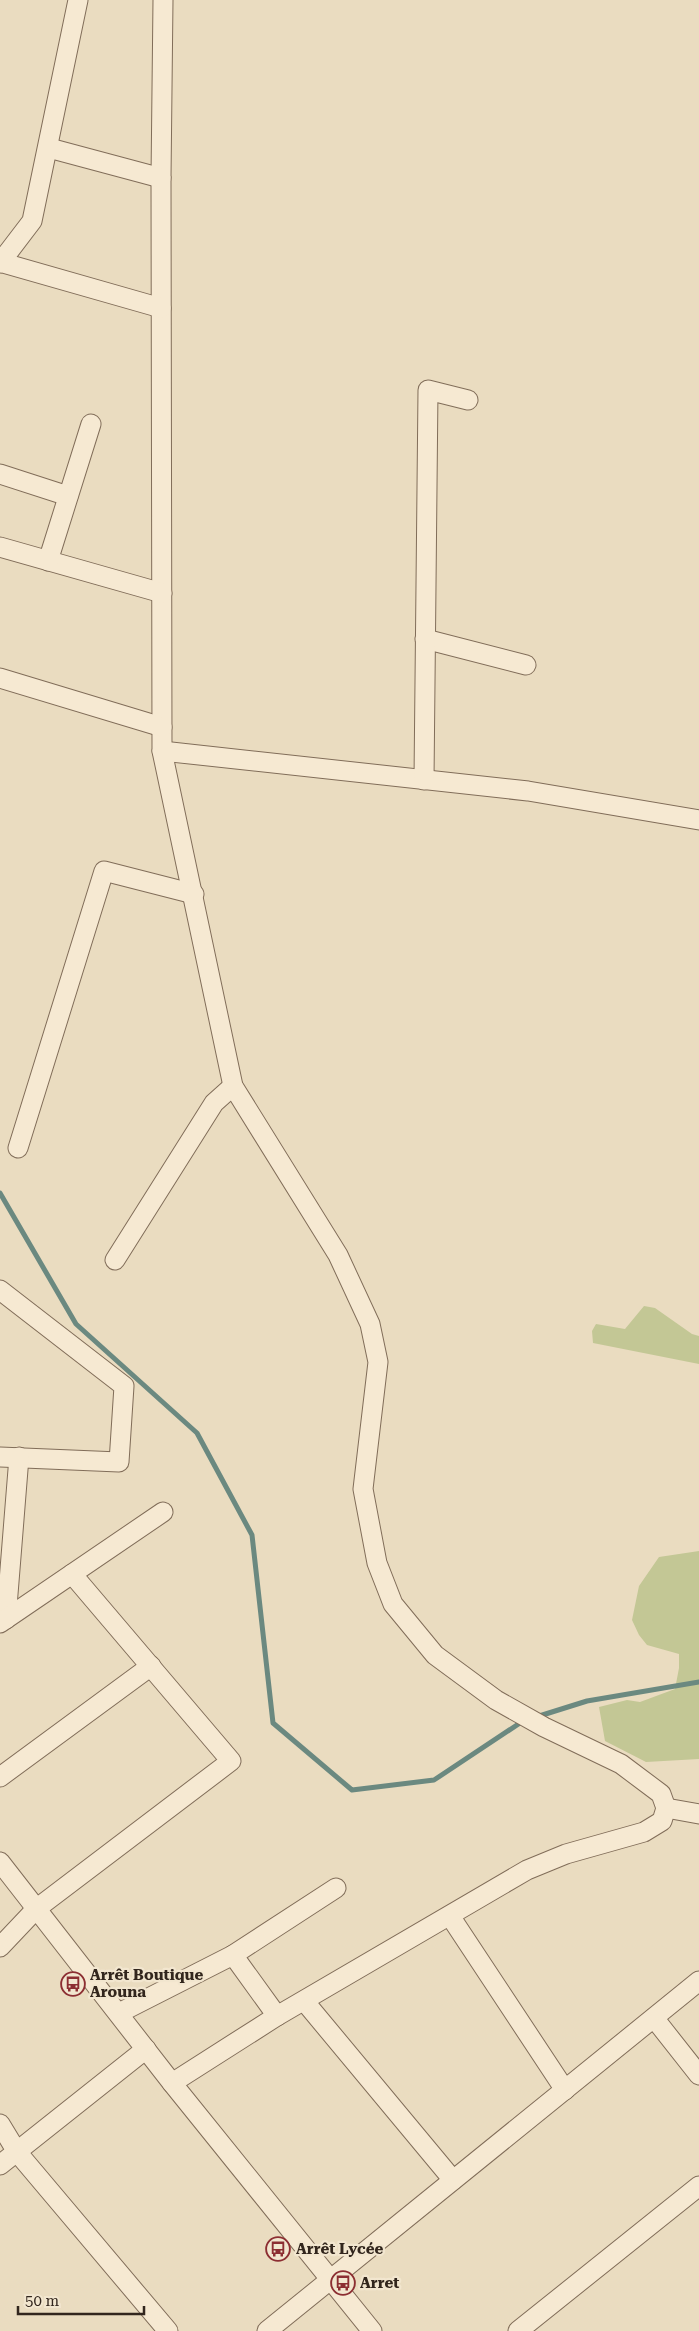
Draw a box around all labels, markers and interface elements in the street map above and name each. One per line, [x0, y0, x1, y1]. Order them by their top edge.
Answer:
place label: Arrêt Boutique Arouna [90, 1966, 203, 2001]
bus stop icon: Arrêt Boutique Arouna [60, 1971, 86, 1997]
bus stop icon: Arrêt Lycée [265, 2236, 291, 2262]
place label: Arrêt Lycée [296, 2240, 383, 2258]
bus stop icon: Arret [330, 2270, 356, 2296]
place label: Arret [360, 2274, 399, 2292]
scale bar [18, 2284, 144, 2316]
text: 50 m [25, 2292, 60, 2310]

